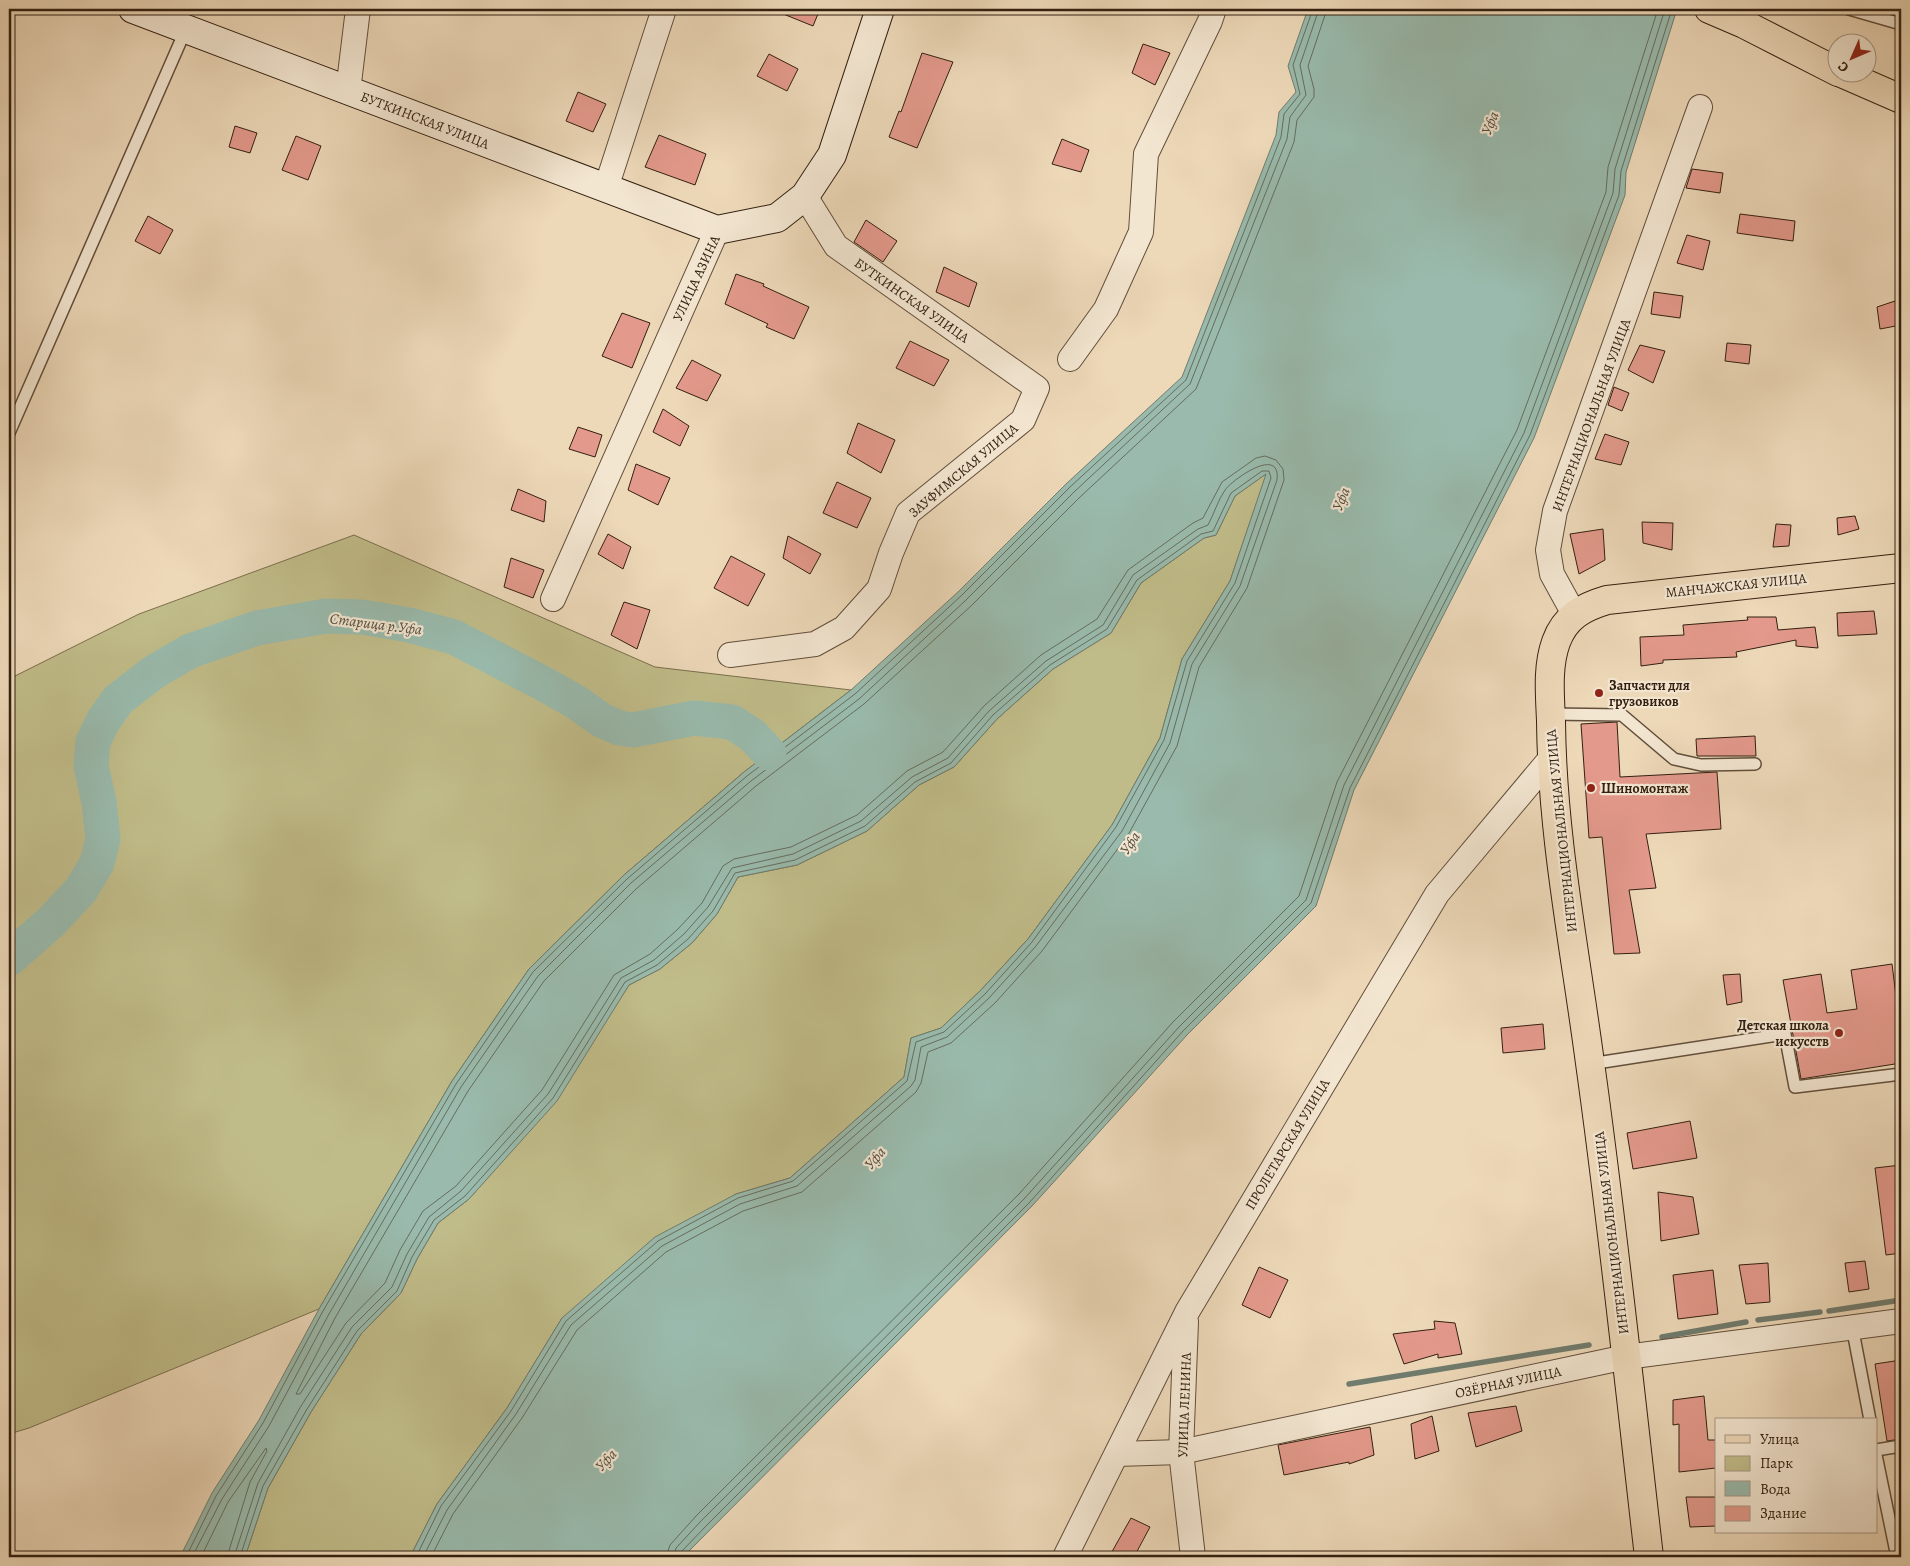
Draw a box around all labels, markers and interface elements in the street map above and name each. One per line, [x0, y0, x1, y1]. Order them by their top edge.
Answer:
north arrow [1828, 32, 1878, 82]
text: С [1833, 57, 1853, 77]
street label: БУТКИНСКАЯ УЛИЦА [358, 87, 493, 154]
water label: Уфа [1476, 108, 1504, 138]
street label: УЛИЦА АЗИНА [668, 231, 725, 324]
street label: БУТКИНСКАЯ УЛИЦА [850, 253, 974, 348]
street label: ИНТЕРНАЦИОНАЛЬНАЯ УЛИЦА [1548, 315, 1636, 514]
street label: ЗАУФИМСКАЯ УЛИЦА [905, 418, 1023, 522]
water label: Уфа [1327, 484, 1355, 514]
street label: МАНЧАЖСКАЯ УЛИЦА [1665, 569, 1808, 602]
water label: Старица р.Уфа [329, 608, 423, 640]
place label: Запчасти для грузовиков [1609, 676, 1690, 711]
marker: Запчасти для грузовиков [1593, 687, 1605, 699]
street label: ИНТЕРНАЦИОНАЛЬНАЯ УЛИЦА [1541, 728, 1582, 933]
place label: Шиномонтаж [1601, 779, 1688, 798]
marker: Шиномонтаж [1585, 782, 1597, 794]
water label: Уфа [1115, 828, 1145, 858]
place label: Детская школа искусств [1737, 1016, 1829, 1051]
marker: Детская школа искусств [1833, 1027, 1845, 1039]
street label: ПРОЛЕТАРСКАЯ УЛИЦА [1241, 1074, 1335, 1213]
street label: ИНТЕРНАЦИОНАЛЬНАЯ УЛИЦА [1590, 1130, 1633, 1335]
water label: Уфа [860, 1143, 890, 1173]
street label: УЛИЦА ЛЕНИНА [1173, 1351, 1196, 1458]
street label: ОЗЁРНАЯ УЛИЦА [1453, 1362, 1564, 1403]
legend [1715, 1418, 1878, 1534]
text: Улица [1760, 1429, 1799, 1449]
water label: Уфа [591, 1445, 621, 1475]
text: Парк [1760, 1453, 1793, 1473]
text: Вода [1760, 1479, 1791, 1499]
text: Здание [1760, 1503, 1807, 1523]

